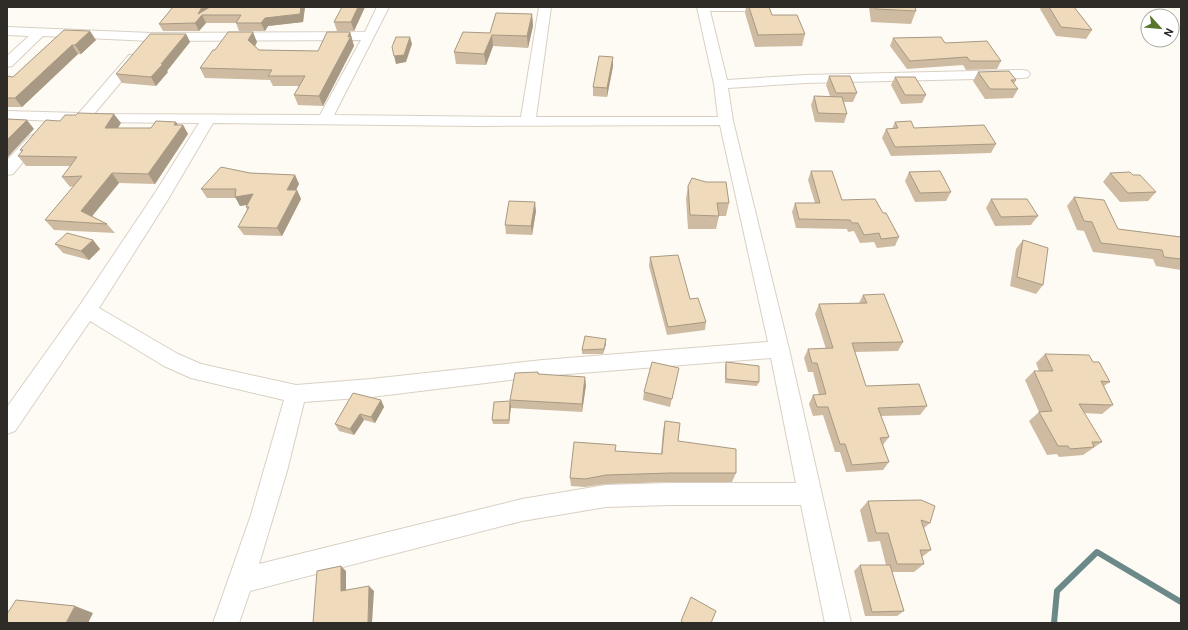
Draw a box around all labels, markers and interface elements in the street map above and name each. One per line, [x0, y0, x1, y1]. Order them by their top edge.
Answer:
north arrow [1140, 8, 1180, 48]
text: N [1161, 26, 1176, 39]

